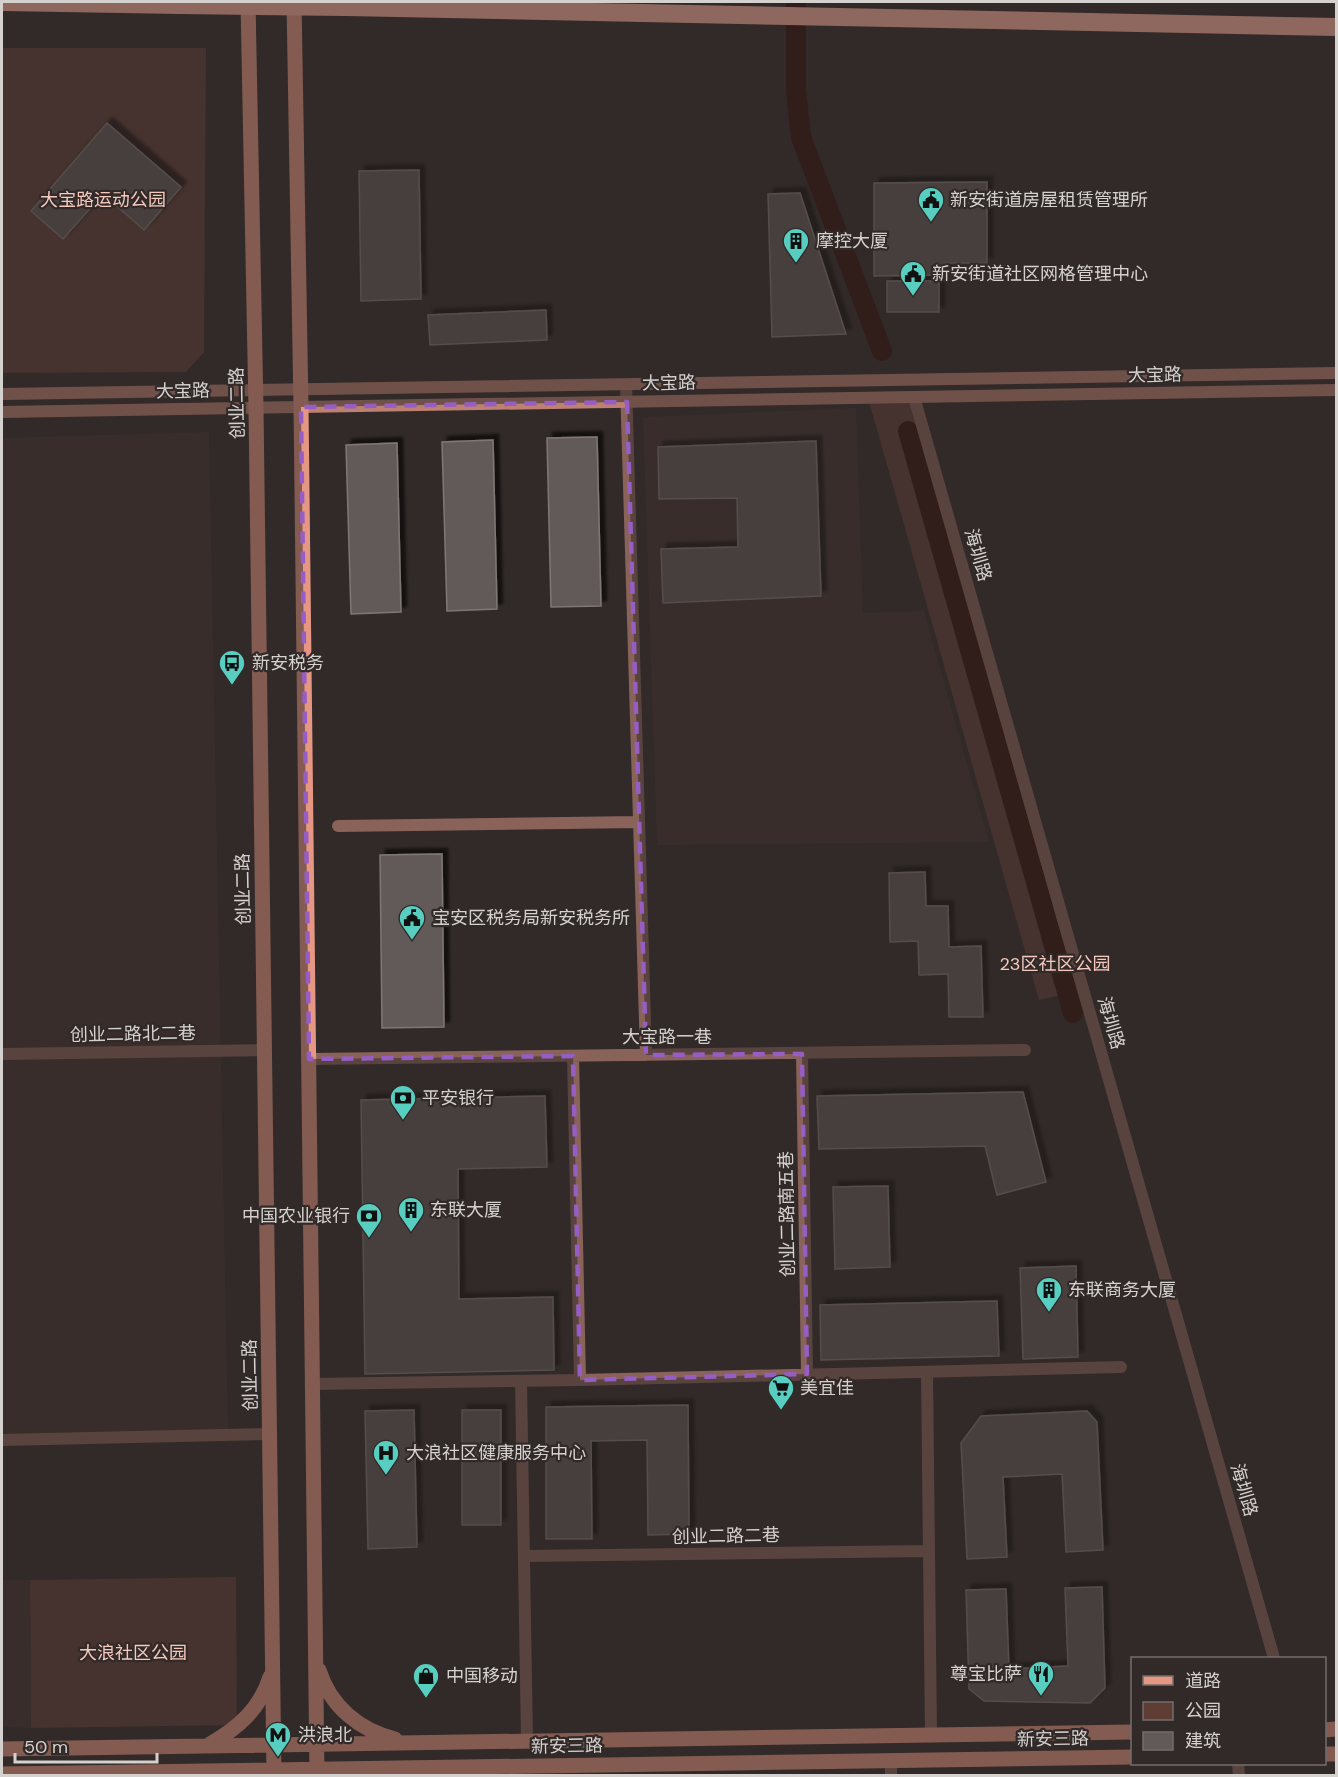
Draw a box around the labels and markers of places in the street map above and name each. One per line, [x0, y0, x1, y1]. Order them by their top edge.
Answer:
public building icon: 新安街道房屋租赁管理所 [916, 185, 946, 223]
place label: 新安街道房屋租赁管理所 [950, 188, 1148, 212]
building icon: 摩控大厦 [781, 226, 811, 264]
place label: 摩控大厦 [816, 229, 888, 253]
public building icon: 新安街道社区网格管理中心 [898, 259, 928, 297]
place label: 新安街道社区网格管理中心 [932, 262, 1148, 286]
bus stop icon: 新安税务 [217, 648, 247, 686]
place label: 新安税务 [252, 651, 324, 675]
public building icon: 宝安区税务局新安税务所 [397, 903, 427, 941]
place label: 宝安区税务局新安税务所 [432, 906, 630, 930]
bank icon: 平安银行 [388, 1083, 418, 1121]
place label: 平安银行 [422, 1086, 494, 1110]
building icon: 东联大厦 [396, 1195, 426, 1233]
place label: 东联大厦 [430, 1198, 502, 1222]
bank icon: 中国农业银行 [354, 1201, 384, 1239]
place label: 中国农业银行 [242, 1204, 350, 1228]
building icon: 东联商务大厦 [1034, 1275, 1064, 1313]
place label: 东联商务大厦 [1068, 1278, 1176, 1302]
supermarket icon: 美宜佳 [766, 1373, 796, 1411]
place label: 美宜佳 [800, 1376, 854, 1400]
hospital icon: 大浪社区健康服务中心 [371, 1438, 401, 1476]
place label: 大浪社区健康服务中心 [406, 1441, 586, 1465]
restaurant icon: 尊宝比萨 [1026, 1659, 1056, 1697]
shop icon: 中国移动 [411, 1661, 441, 1699]
place label: 尊宝比萨 [950, 1662, 1022, 1686]
place label: 中国移动 [446, 1664, 518, 1688]
metro station icon: 洪浪北 [263, 1720, 293, 1758]
place label: 洪浪北 [298, 1723, 352, 1747]

